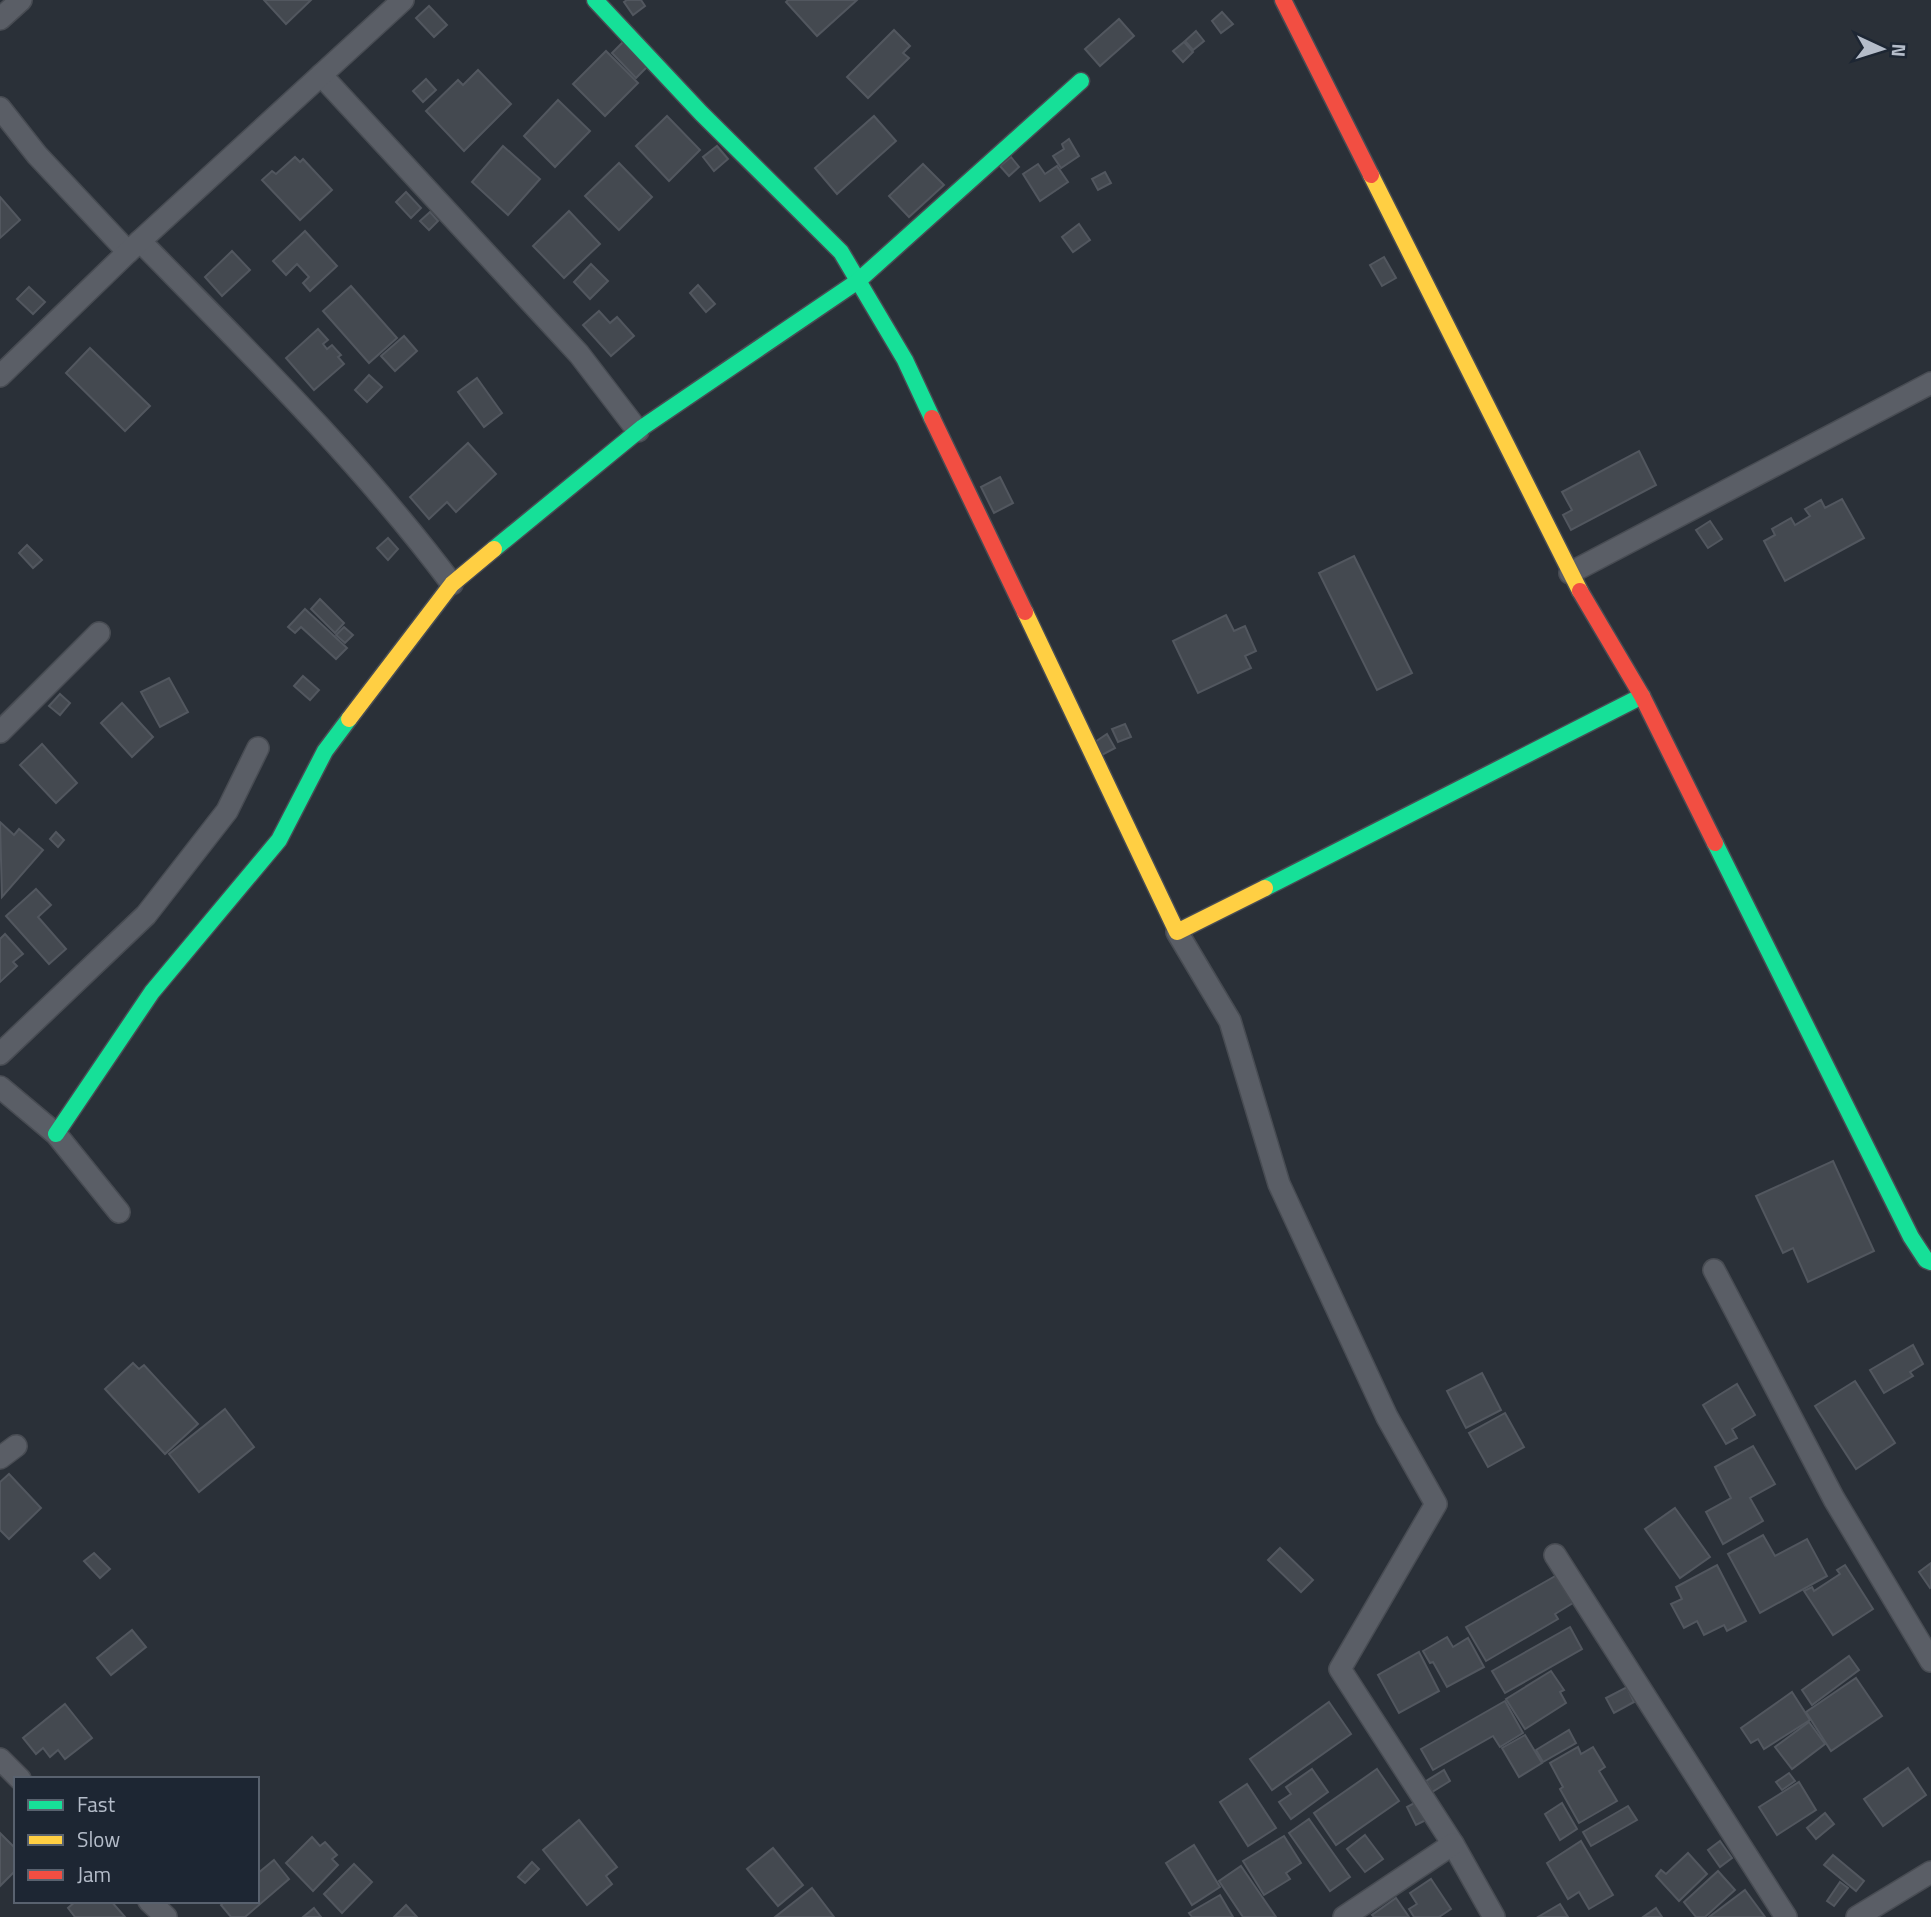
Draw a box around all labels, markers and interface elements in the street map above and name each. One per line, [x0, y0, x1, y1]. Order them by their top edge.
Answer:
north arrow [1847, 14, 1917, 84]
text: N [1885, 43, 1914, 58]
legend [14, 1777, 259, 1903]
text: Fast [77, 1788, 116, 1820]
text: Slow [77, 1823, 120, 1855]
text: Jam [77, 1858, 111, 1890]

